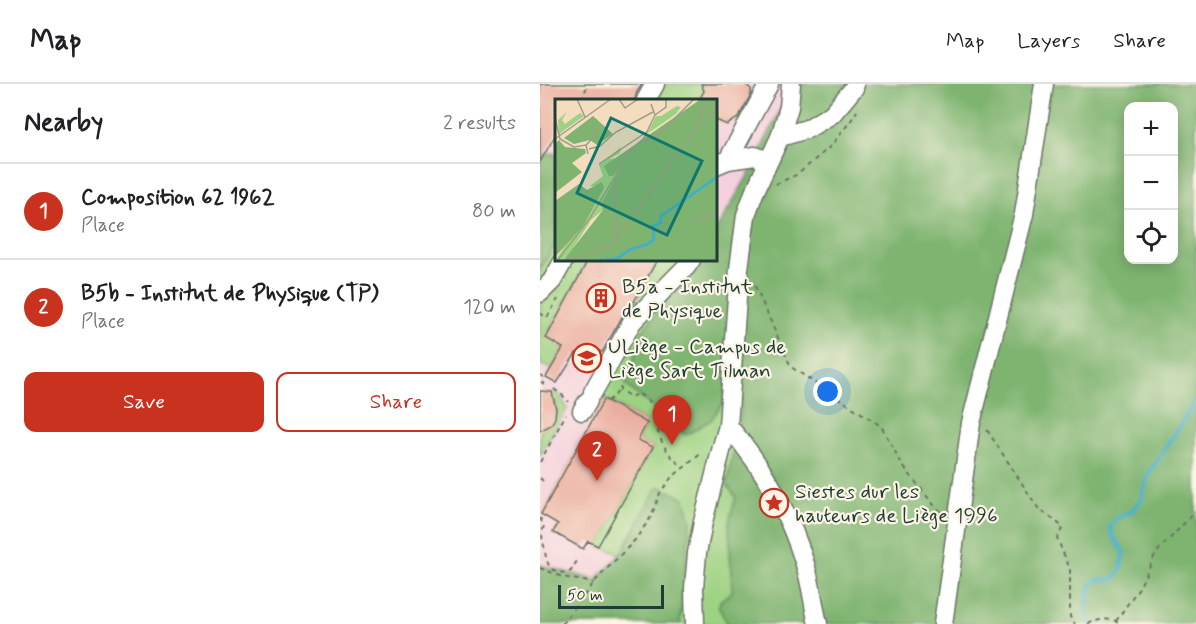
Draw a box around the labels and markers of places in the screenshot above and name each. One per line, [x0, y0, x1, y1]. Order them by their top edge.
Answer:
place label: B5a - Institut de Physique [622, 273, 754, 325]
building icon: B5a - Institut de Physique [585, 282, 617, 314]
place label: ULiège - Campus de Liège Sart Tilman [608, 333, 786, 385]
school or university icon: ULiège - Campus de Liège Sart Tilman [571, 342, 603, 374]
pin: 1 [652, 396, 692, 445]
pin: 2 [578, 432, 616, 481]
place label: Siestes dur les hauteurs de Liège 1996 [795, 478, 998, 530]
place icon: Siestes dur les hauteurs de Liège 1996 [758, 487, 790, 519]

